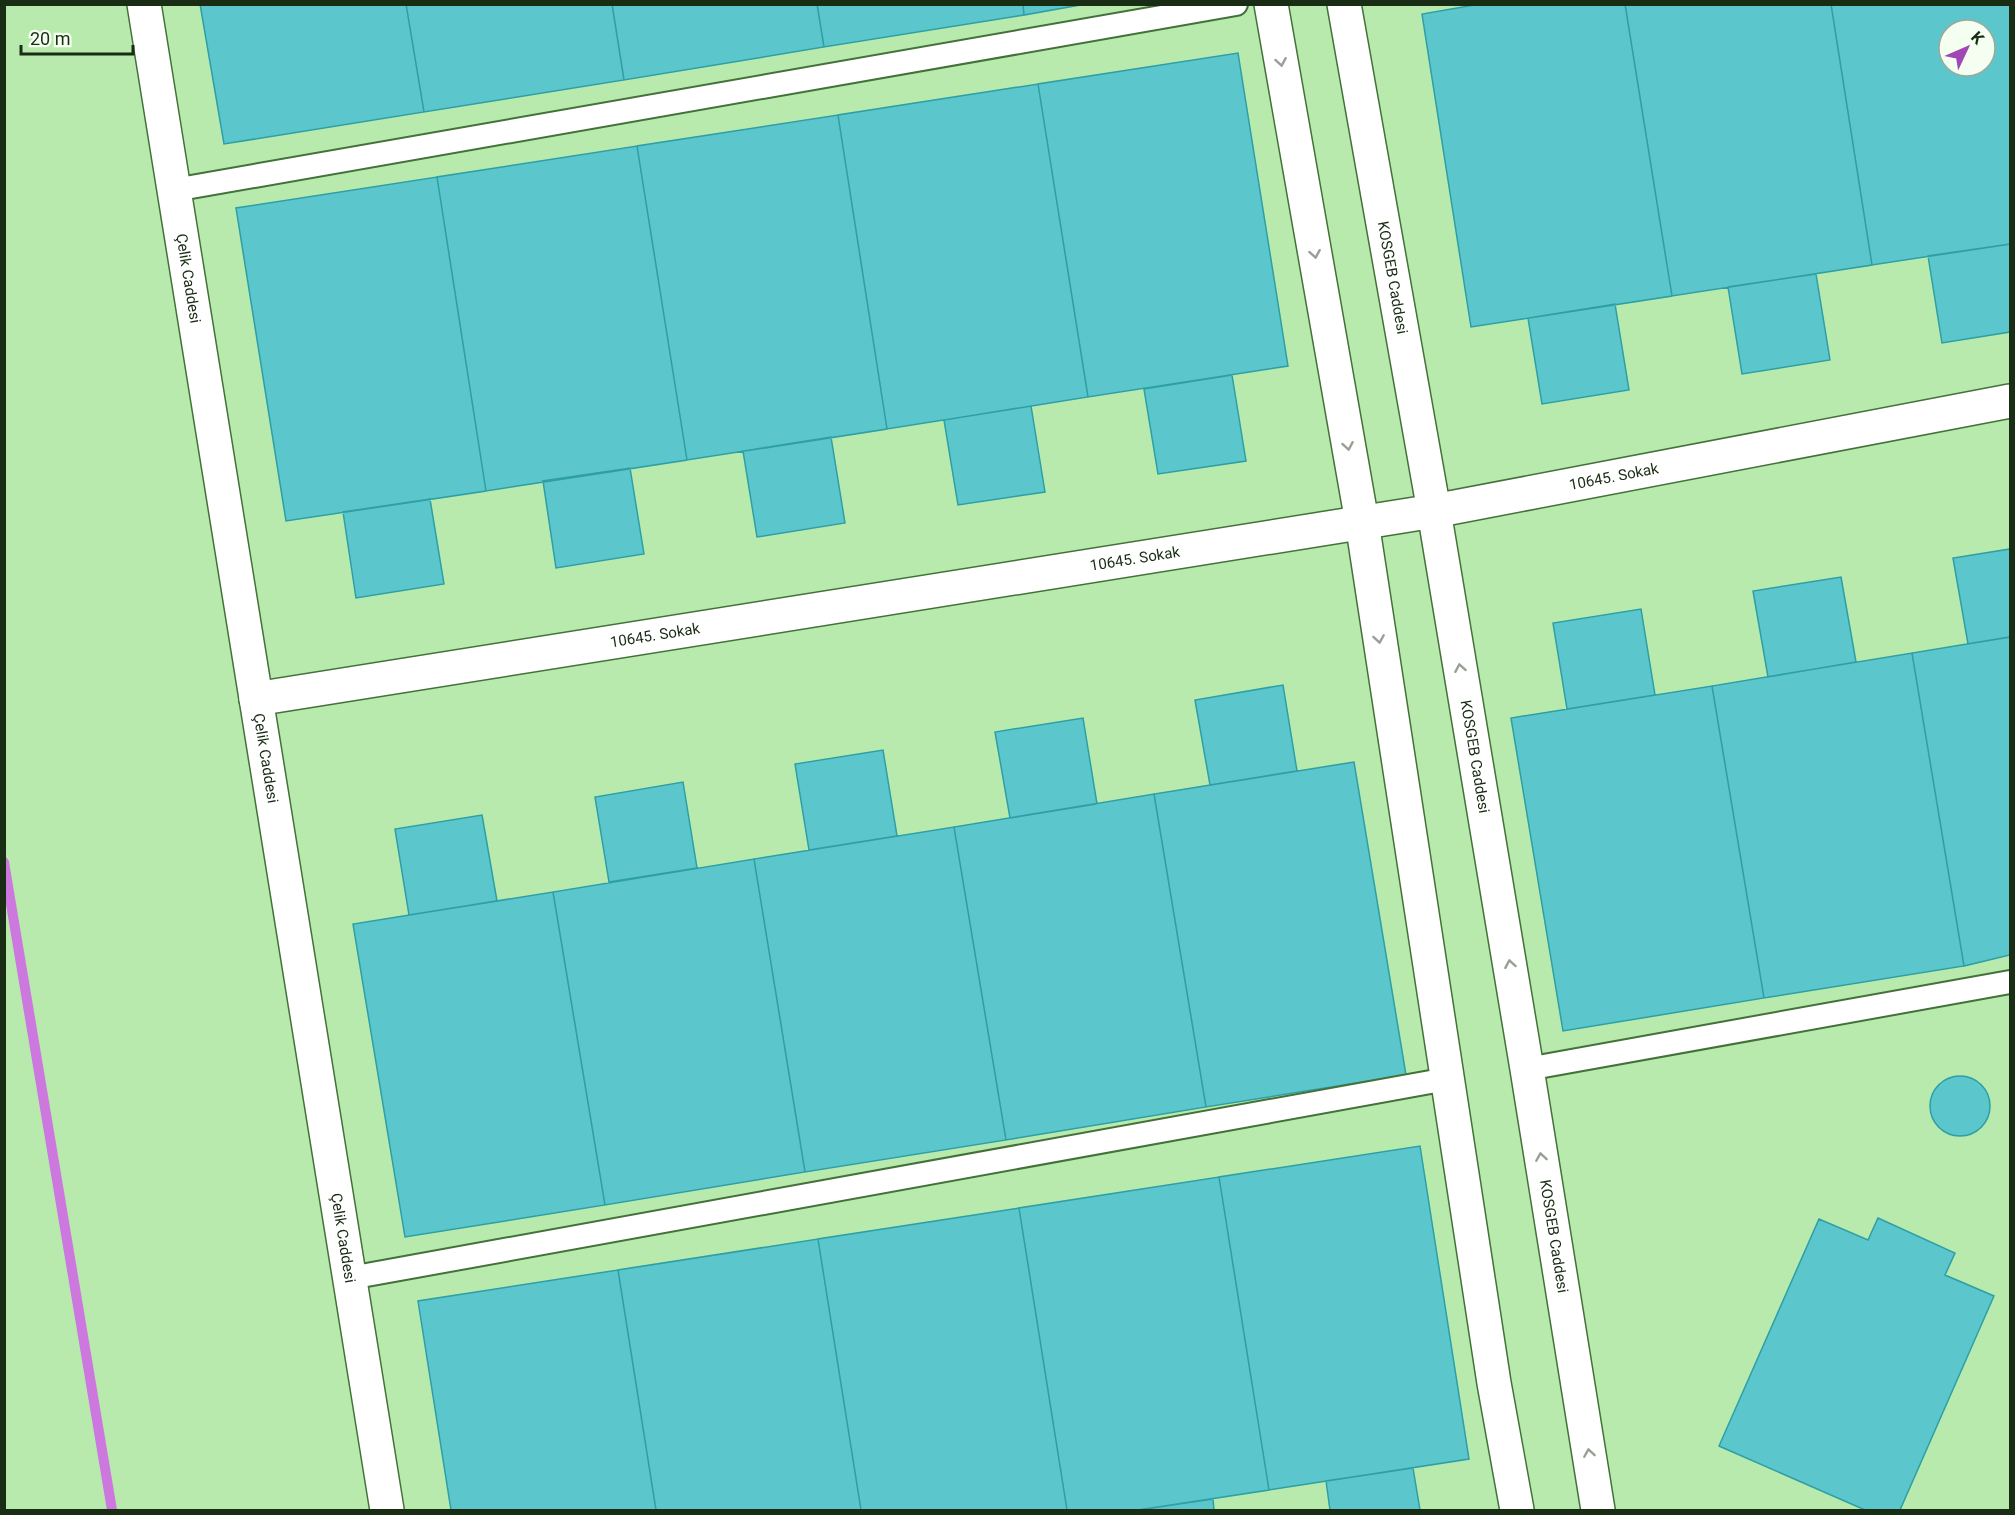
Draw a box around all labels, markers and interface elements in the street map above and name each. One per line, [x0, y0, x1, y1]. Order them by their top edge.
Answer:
scale bar [21, 18, 134, 56]
north arrow [1937, 18, 1997, 78]
text: 20 m [30, 28, 70, 49]
text: K [1967, 28, 1988, 49]
one-way arrow [1274, 57, 1287, 67]
street label: KOSGEB Caddesi [1374, 220, 1411, 336]
street label: Çelik Caddesi [172, 232, 204, 325]
one-way arrow [1308, 249, 1321, 259]
one-way arrow [1342, 442, 1354, 451]
street label: 10645. Sokak [1568, 459, 1660, 494]
street label: 10645. Sokak [1089, 543, 1181, 575]
street label: 10645. Sokak [609, 619, 702, 651]
one-way arrow [1373, 634, 1385, 643]
one-way arrow [1454, 664, 1467, 674]
street label: KOSGEB Caddesi [1457, 699, 1493, 815]
street label: Çelik Caddesi [250, 712, 282, 804]
one-way arrow [1504, 959, 1516, 969]
one-way arrow [1536, 1152, 1548, 1161]
street label: KOSGEB Caddesi [1536, 1178, 1572, 1294]
street label: Çelik Caddesi [327, 1192, 359, 1284]
one-way arrow [1583, 1448, 1595, 1457]

